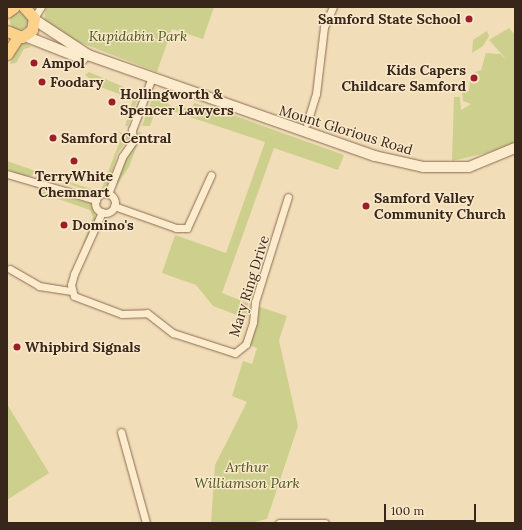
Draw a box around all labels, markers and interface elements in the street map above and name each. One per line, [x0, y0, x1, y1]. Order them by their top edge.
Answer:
place label: Samford State School [318, 11, 461, 27]
marker: Samford State School [464, 14, 474, 24]
park label: Kupidabin Park [89, 28, 187, 44]
place label: Ampol [42, 55, 85, 71]
marker: Ampol [29, 58, 39, 68]
place label: Kids Capers Childcare Samford [341, 62, 466, 94]
marker: Kids Capers Childcare Samford [469, 73, 479, 83]
place label: Foodary [50, 74, 104, 90]
marker: Foodary [37, 77, 47, 87]
place label: Hollingworth & Spencer Lawyers [120, 86, 234, 118]
marker: Hollingworth & Spencer Lawyers [107, 97, 117, 107]
street label: Mount Glorious Road [277, 102, 415, 158]
place label: Samford Central [61, 130, 171, 146]
marker: Samford Central [48, 133, 58, 143]
marker: TerryWhite Chemmart [69, 156, 79, 166]
place label: TerryWhite Chemmart [35, 168, 113, 200]
place label: Samford Valley Community Church [374, 190, 506, 222]
marker: Samford Valley Community Church [361, 201, 371, 211]
place label: Domino's [72, 217, 134, 233]
marker: Domino's [59, 220, 69, 230]
street label: Mary Ring Drive [226, 233, 272, 339]
place label: Whipbird Signals [25, 339, 140, 355]
marker: Whipbird Signals [12, 342, 22, 352]
park label: Arthur Williamson Park [194, 459, 300, 492]
scale bar [386, 496, 478, 522]
text: 100 m [391, 503, 424, 518]

